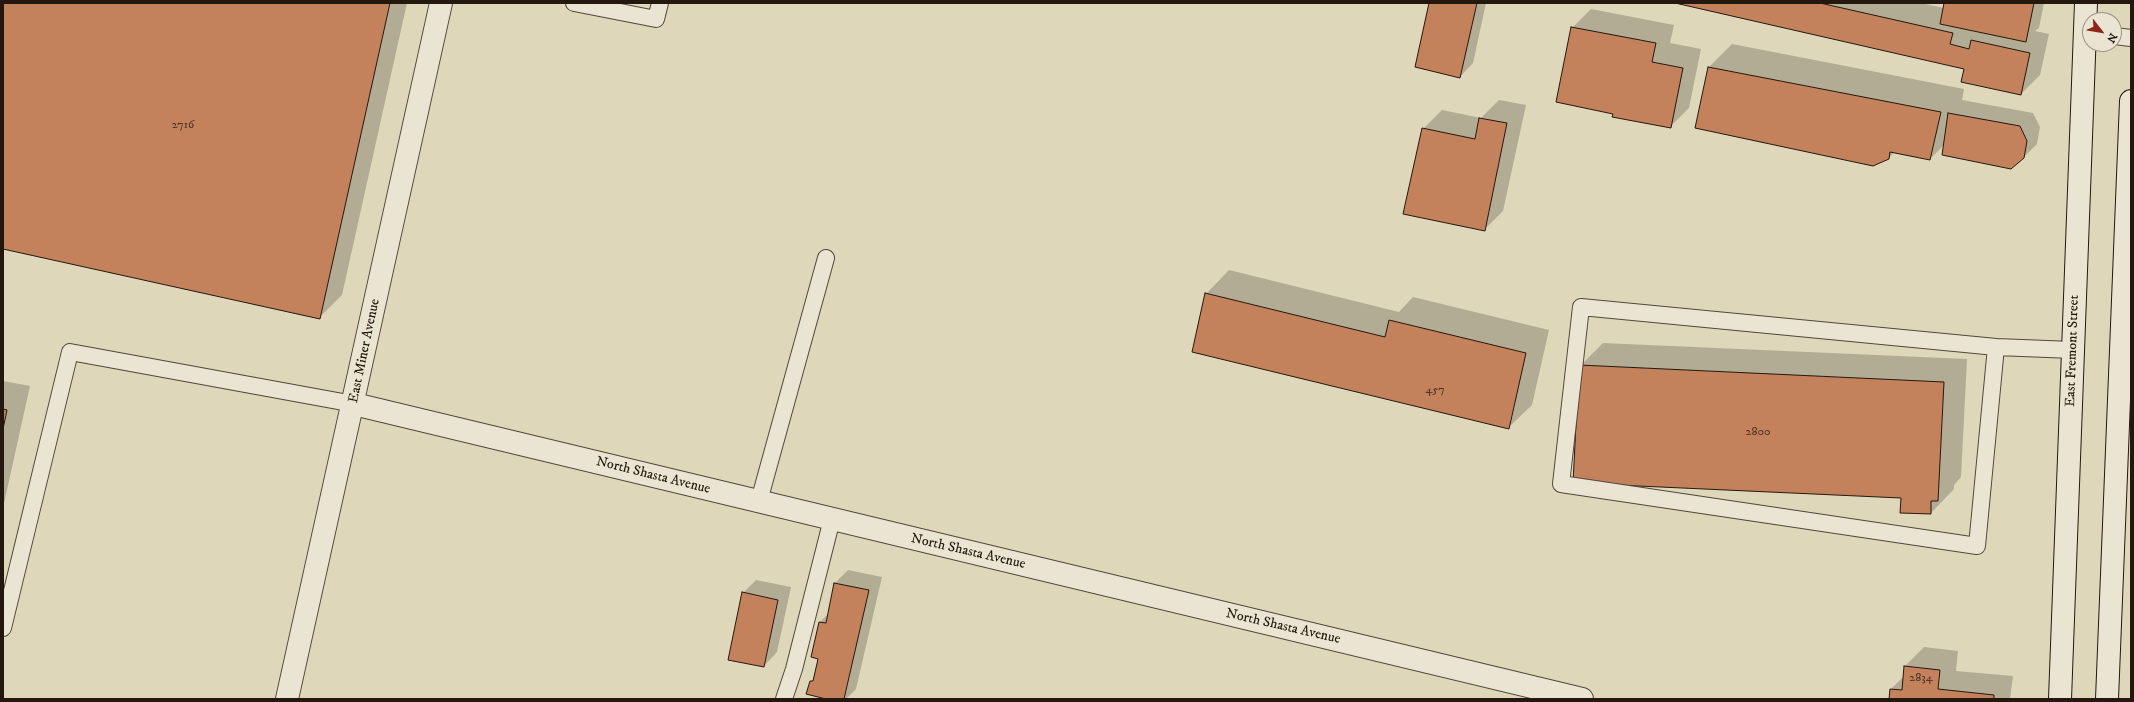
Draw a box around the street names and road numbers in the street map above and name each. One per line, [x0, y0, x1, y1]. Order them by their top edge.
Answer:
street label: East Fremont Street [2063, 295, 2083, 407]
street label: East Miner Avenue [346, 297, 384, 405]
street label: North Shasta Avenue [594, 454, 712, 498]
street label: North Shasta Avenue [909, 531, 1027, 573]
street label: North Shasta Avenue [1224, 606, 1342, 648]

